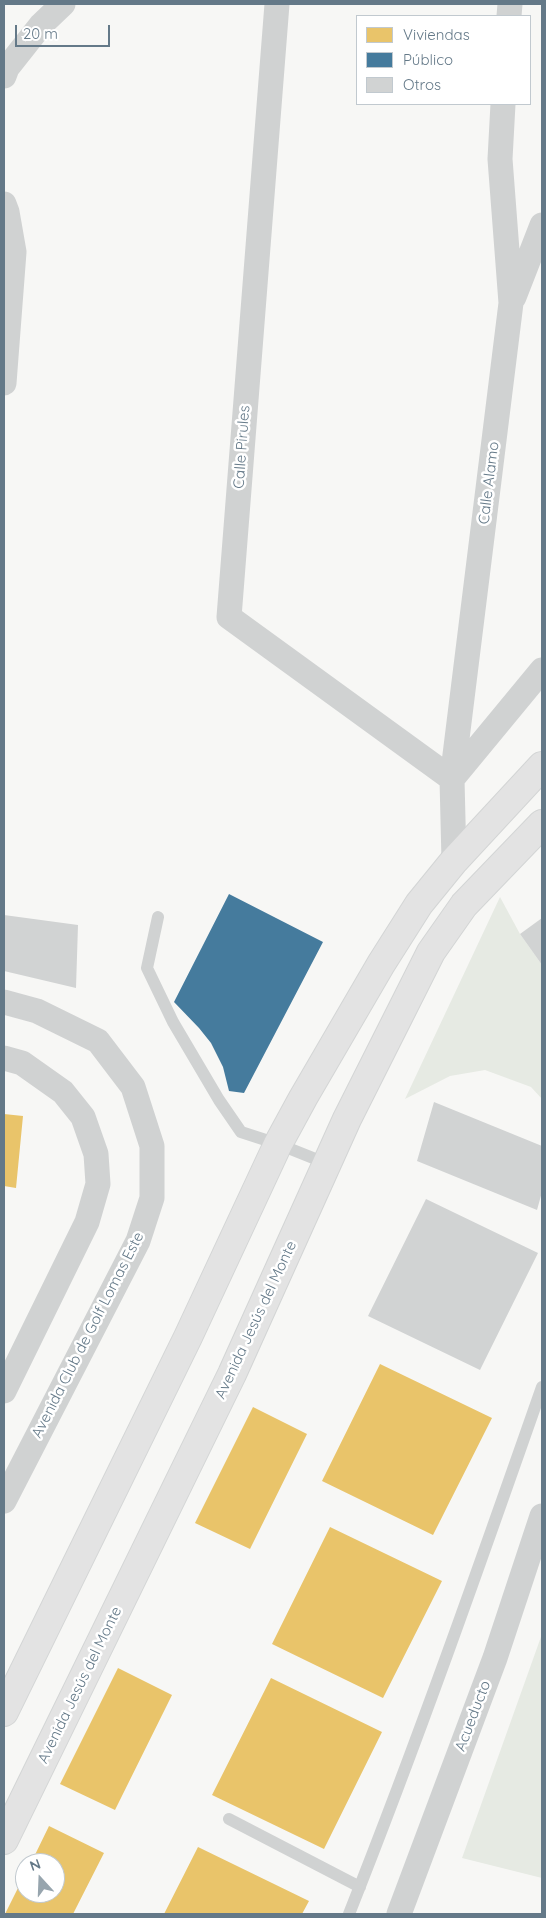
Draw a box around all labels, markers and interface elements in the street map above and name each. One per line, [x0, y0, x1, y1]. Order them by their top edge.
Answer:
scale bar [18, 15, 112, 47]
legend [356, 15, 531, 105]
text: 20 m [23, 24, 58, 43]
text: Viviendas [403, 25, 470, 44]
text: Público [403, 50, 453, 69]
text: Otros [403, 75, 441, 94]
street label: Calle Pirules [230, 405, 254, 489]
street label: Calle Alamo [475, 441, 503, 525]
street label: Avenida Club de Golf Lomas Este [28, 1229, 148, 1441]
street label: Avenida Jesús del Monte [211, 1238, 301, 1402]
street label: Avenida Jesús del Monte [34, 1604, 126, 1766]
street label: Acueducto [451, 1678, 495, 1754]
north arrow [15, 1853, 65, 1903]
text: N [27, 1855, 43, 1875]

